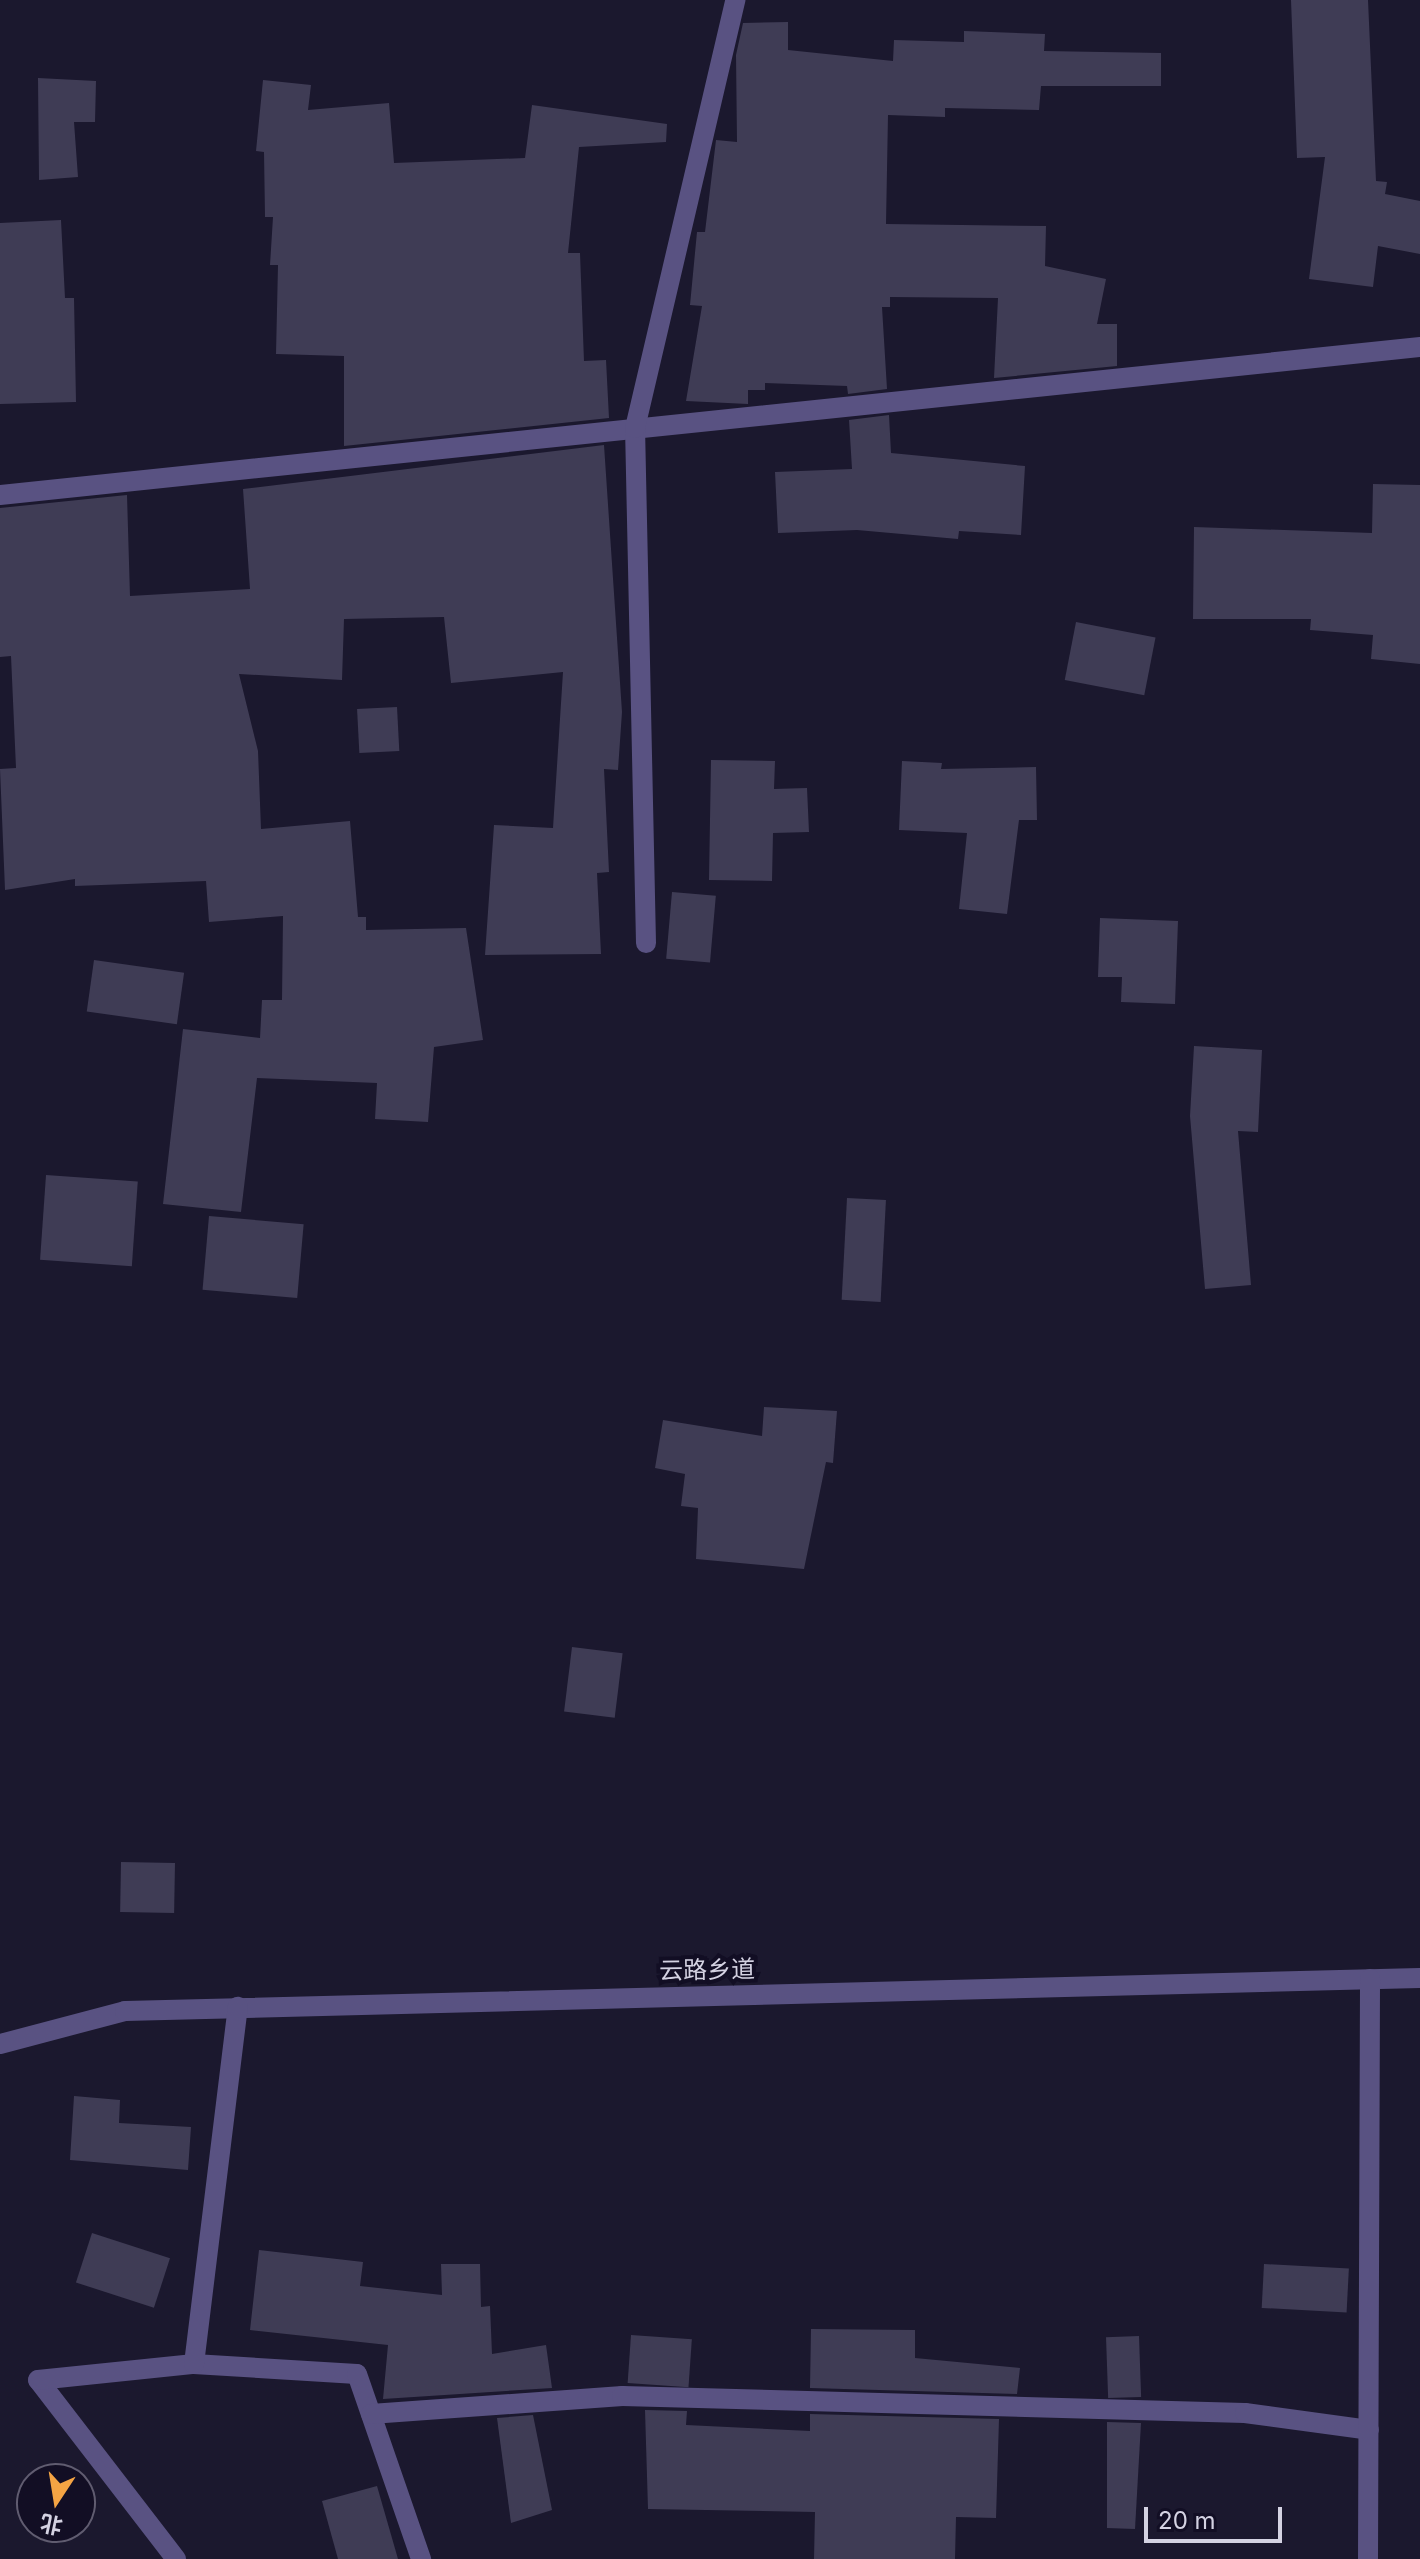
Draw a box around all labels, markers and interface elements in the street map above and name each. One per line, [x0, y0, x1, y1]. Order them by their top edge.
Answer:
street label: 云路乡道 [659, 1955, 755, 1985]
north arrow [16, 2463, 96, 2543]
scale bar [1148, 2491, 1286, 2541]
text: 20 m [1158, 2506, 1216, 2535]
text: 北 [38, 2510, 65, 2540]

